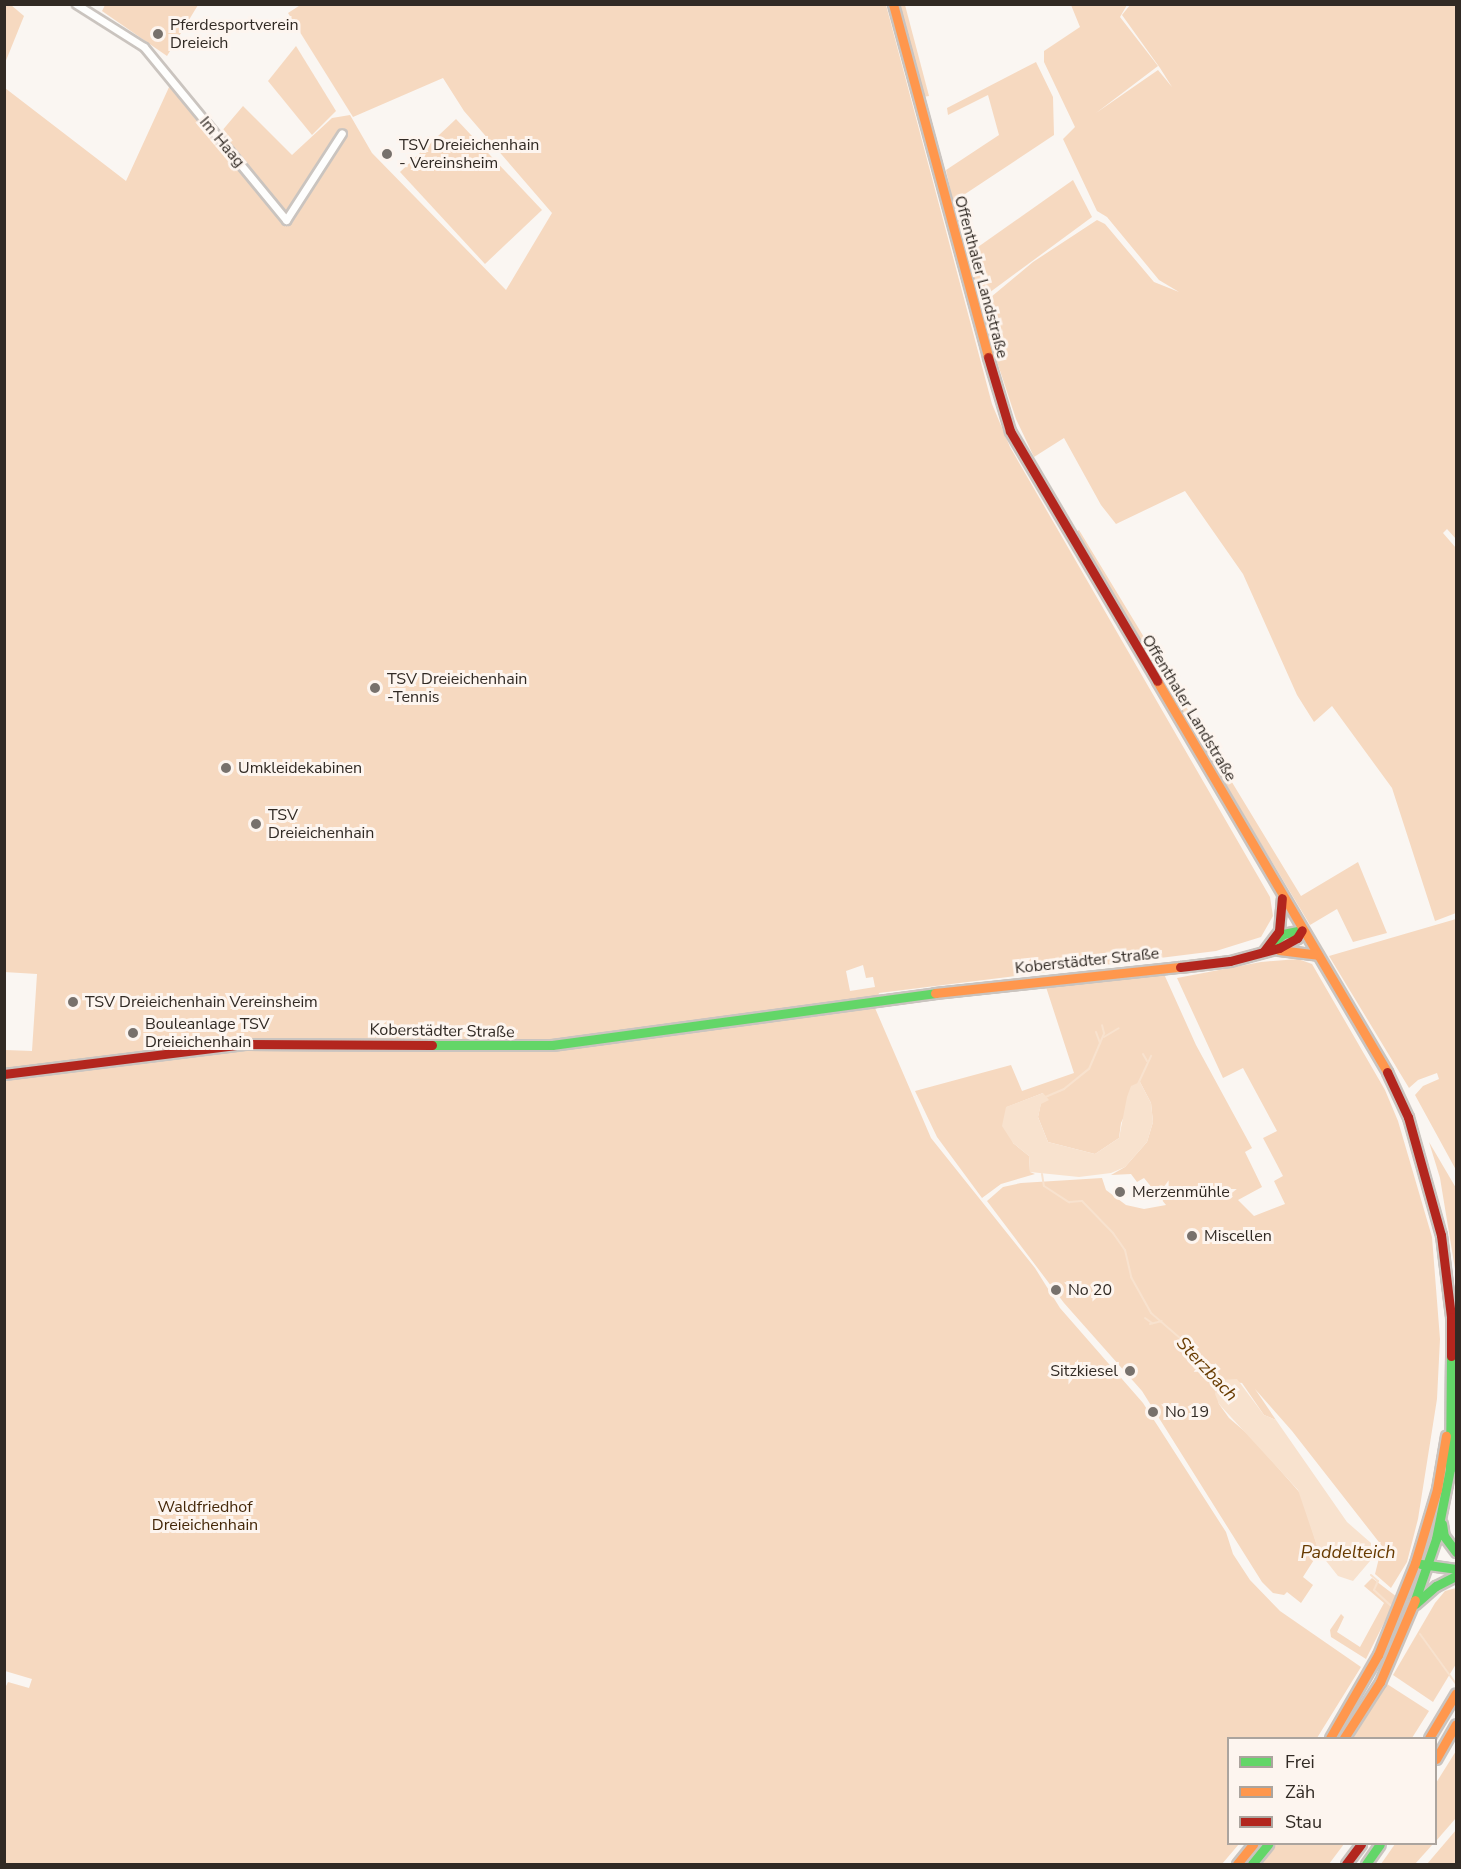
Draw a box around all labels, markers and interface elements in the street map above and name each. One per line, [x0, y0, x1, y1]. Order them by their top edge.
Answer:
place label: Pferdesportverein Dreieich [170, 15, 299, 53]
marker: Pferdesportverein Dreieich [151, 27, 165, 41]
street label: Im Haag [195, 113, 249, 171]
place label: TSV Dreieichenhain - Vereinsheim [399, 135, 539, 173]
marker: TSV Dreieichenhain - Vereinsheim [380, 147, 394, 161]
street label: Offenthaler Landstraße [950, 194, 1012, 360]
street label: Offenthaler Landstraße [1138, 631, 1240, 785]
place label: TSV Dreieichenhain -Tennis [387, 669, 527, 707]
marker: TSV Dreieichenhain -Tennis [368, 681, 382, 695]
place label: Umkleidekabinen [238, 758, 362, 778]
marker: Umkleidekabinen [219, 761, 233, 775]
place label: TSV Dreieichenhain [268, 805, 374, 843]
marker: TSV Dreieichenhain [249, 817, 263, 831]
street label: Koberstädter Straße [1014, 944, 1160, 978]
place label: TSV Dreieichenhain Vereinsheim [85, 992, 318, 1012]
marker: TSV Dreieichenhain Vereinsheim [66, 995, 80, 1009]
place label: Bouleanlage TSV Dreieichenhain [145, 1014, 270, 1052]
street label: Koberstädter Straße [369, 1020, 515, 1042]
marker: Bouleanlage TSV Dreieichenhain [126, 1026, 140, 1040]
place label: Merzenmühle [1132, 1182, 1230, 1202]
marker: Merzenmühle [1113, 1185, 1127, 1199]
place label: Miscellen [1204, 1226, 1272, 1246]
marker: Miscellen [1185, 1229, 1199, 1243]
place label: No 20 [1068, 1280, 1112, 1300]
marker: No 20 [1049, 1283, 1063, 1297]
water label: Sterzbach [1172, 1332, 1242, 1406]
place label: Sitzkiesel [1050, 1361, 1118, 1381]
marker: Sitzkiesel [1123, 1364, 1137, 1378]
place label: No 19 [1165, 1402, 1209, 1422]
marker: No 19 [1146, 1405, 1160, 1419]
park label: Waldfriedhof Dreieichenhain [152, 1497, 258, 1535]
water label: Paddelteich [1301, 1541, 1395, 1563]
legend [1227, 1737, 1437, 1845]
text: Frei [1285, 1750, 1315, 1774]
text: Zäh [1285, 1780, 1315, 1804]
text: Stau [1285, 1810, 1322, 1834]

